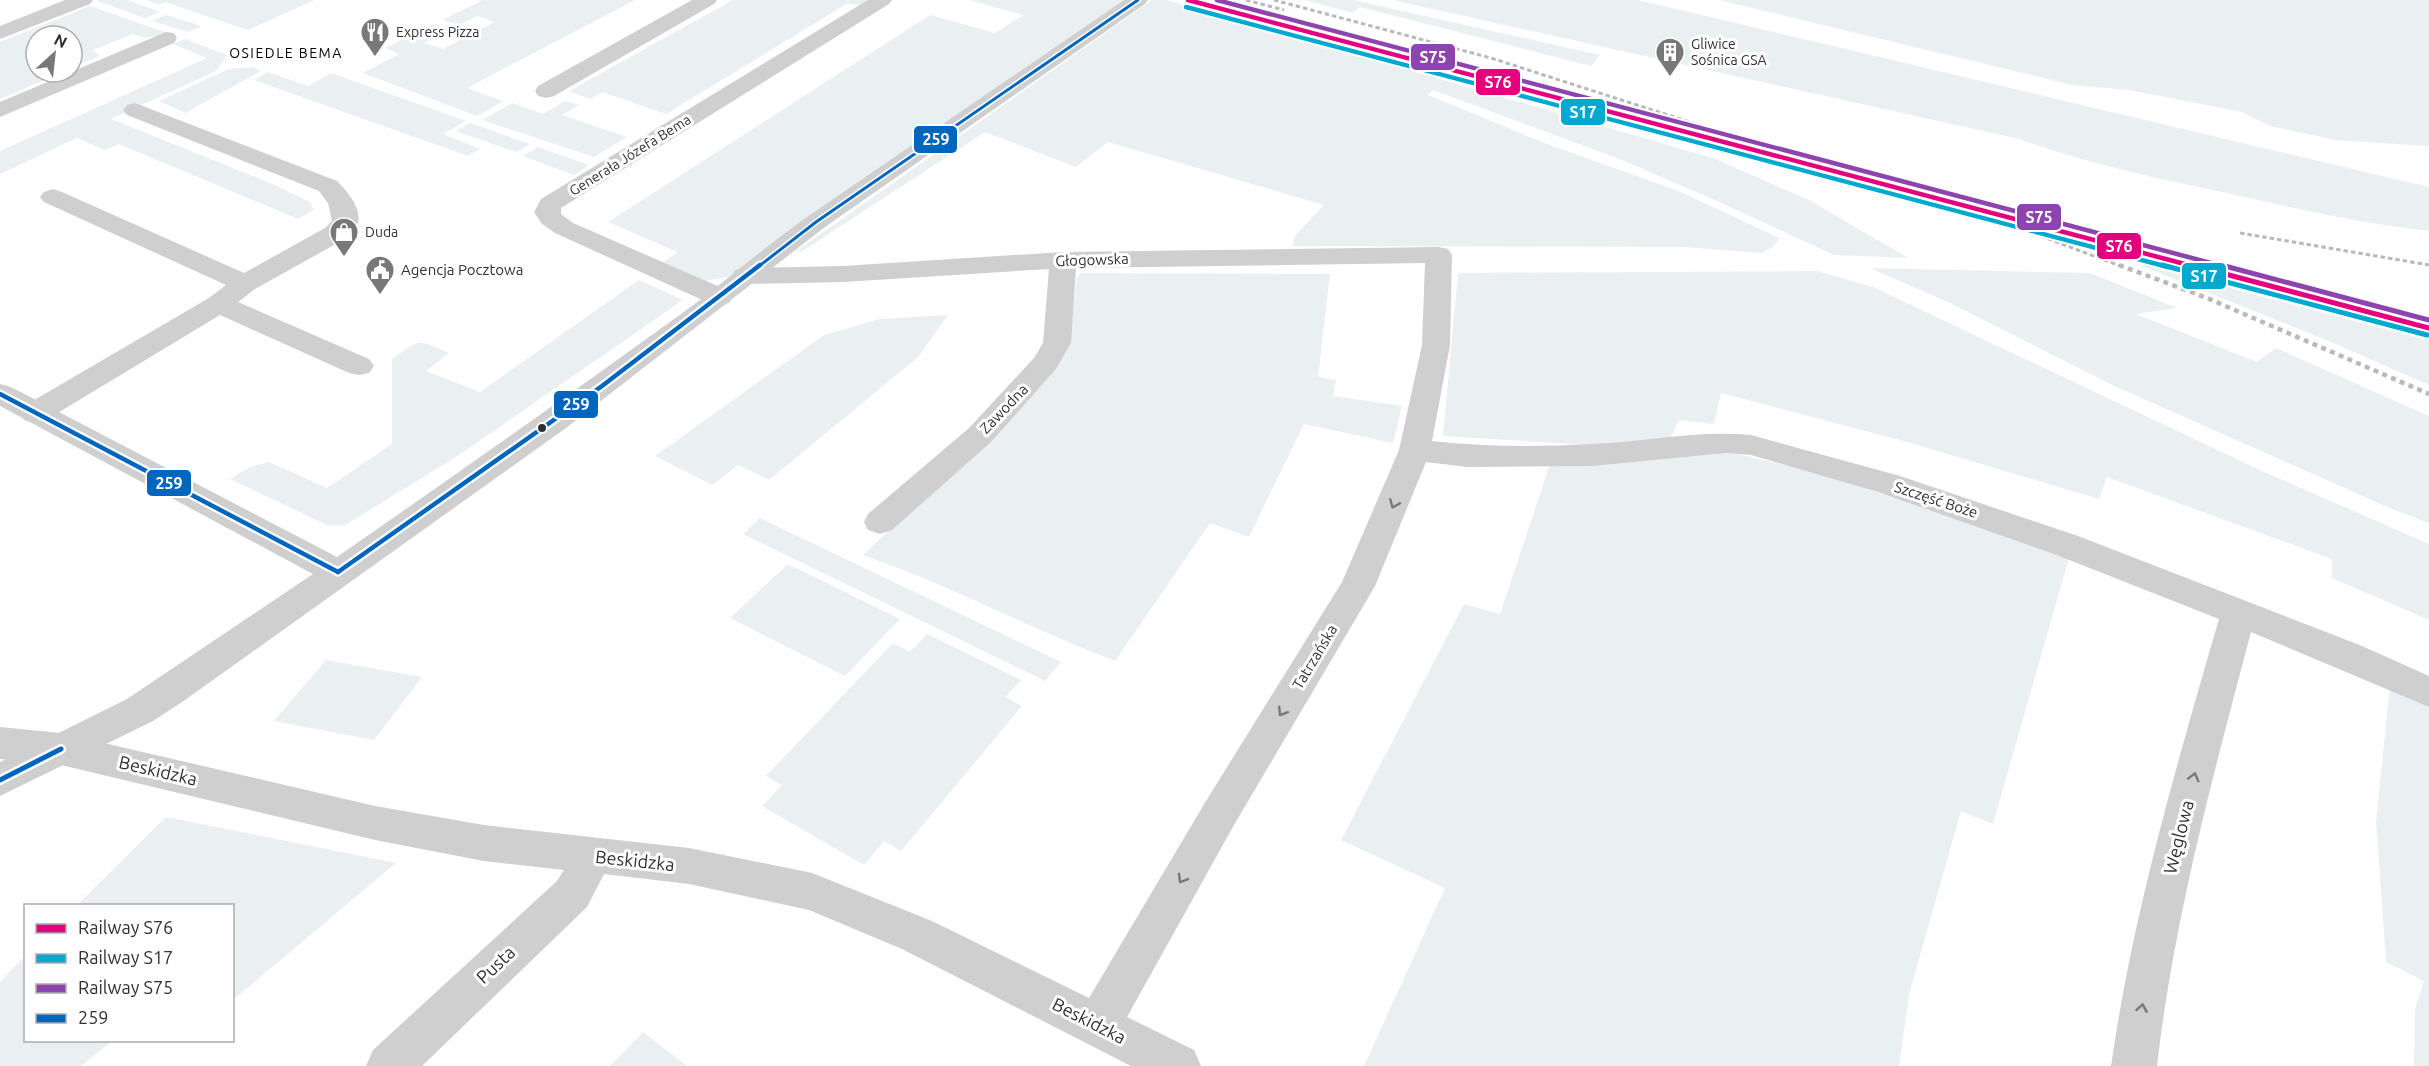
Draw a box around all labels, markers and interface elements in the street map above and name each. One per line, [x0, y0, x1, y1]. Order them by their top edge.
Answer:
restaurant icon: Express Pizza [359, 16, 391, 58]
north arrow [24, 24, 84, 84]
place label: Express Pizza [396, 24, 479, 40]
text: N [51, 30, 70, 51]
building icon: Gliwice Sośnica GSA [1654, 36, 1686, 78]
place label: Gliwice Sośnica GSA [1691, 36, 1767, 68]
line badge: S75 [1410, 43, 1456, 71]
district label: OSIEDLE BEMA [229, 45, 343, 61]
text: S75 [1419, 48, 1447, 66]
line badge: S76 [1475, 68, 1521, 96]
text: S76 [1484, 73, 1512, 91]
line badge: S17 [1560, 98, 1606, 126]
text: S17 [1569, 103, 1597, 121]
street label: Generała Józefa Bema [566, 111, 694, 199]
line badge: 259 [913, 125, 958, 154]
text: 259 [922, 130, 950, 148]
line badge: S75 [2016, 203, 2062, 231]
text: S75 [2025, 208, 2053, 226]
shop icon: Duda [328, 216, 360, 258]
place label: Duda [365, 224, 398, 240]
line badge: S76 [2096, 232, 2142, 260]
text: S76 [2105, 237, 2133, 255]
street label: Głogowska [1055, 250, 1129, 269]
public building icon: Agencja Pocztowa [364, 254, 396, 296]
place label: Agencja Pocztowa [401, 261, 523, 278]
line badge: S17 [2181, 262, 2227, 290]
text: S17 [2190, 267, 2218, 285]
street label: Zawodna [976, 381, 1031, 437]
line badge: 259 [553, 390, 599, 419]
text: 259 [562, 395, 590, 413]
unlabelled marker [536, 422, 548, 434]
line badge: 259 [146, 469, 192, 497]
text: 259 [155, 474, 183, 492]
street label: Szczęść Boże [1892, 478, 1980, 521]
one-way arrow [1389, 498, 1401, 509]
street label: Tatrzańska [1289, 622, 1340, 692]
one-way arrow [1277, 706, 1289, 716]
street label: Beskidzka [117, 751, 199, 789]
one-way arrow [2187, 772, 2199, 783]
street label: Węglowa [2159, 798, 2197, 876]
street label: Beskidzka [594, 846, 676, 874]
one-way arrow [1177, 873, 1189, 884]
legend [24, 904, 234, 1042]
text: Railway S76 [78, 917, 173, 937]
street label: Pusta [472, 942, 519, 987]
text: Railway S17 [78, 947, 173, 967]
text: Railway S75 [78, 977, 173, 997]
street label: Beskidzka [1049, 993, 1130, 1047]
one-way arrow [2135, 1003, 2148, 1013]
text: 259 [78, 1007, 108, 1027]

